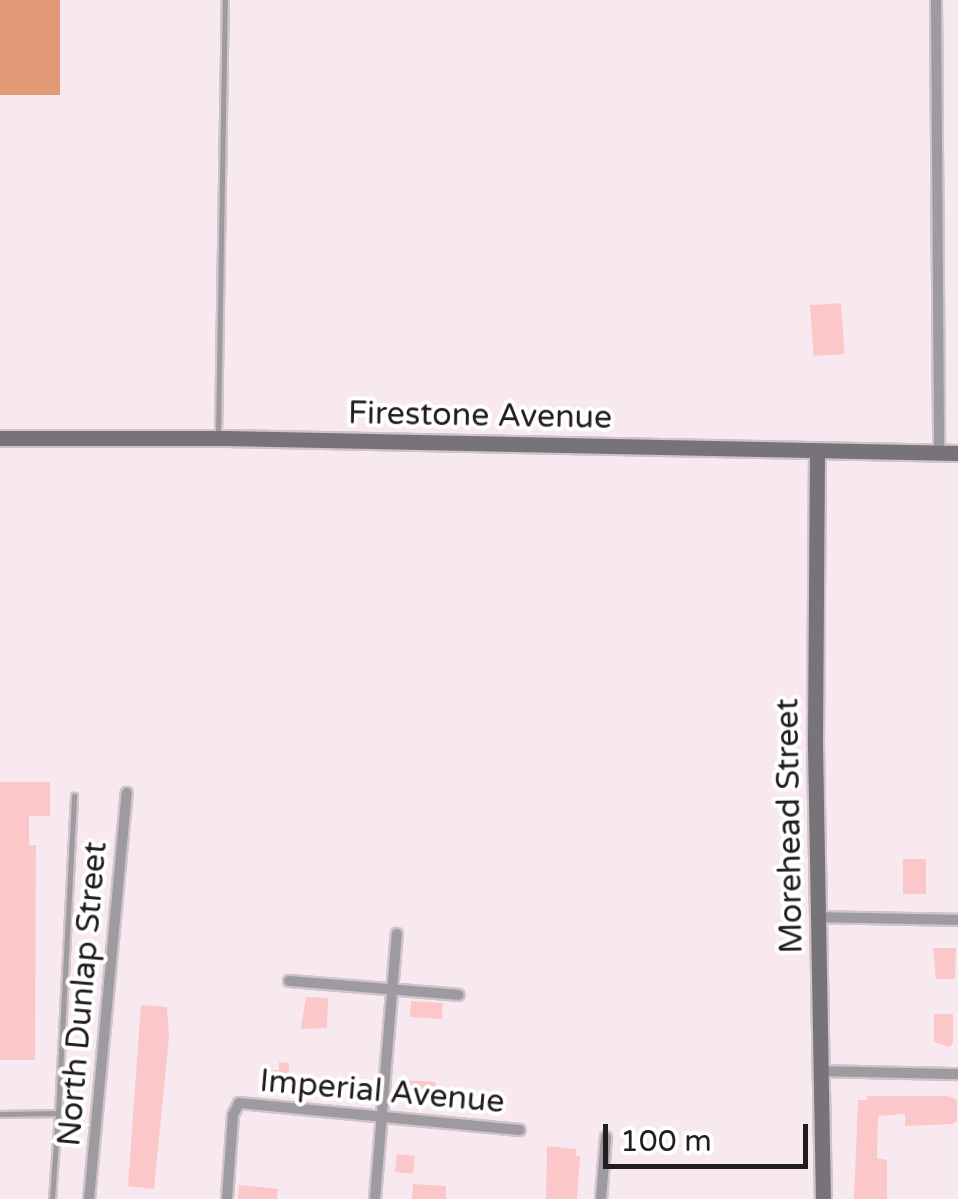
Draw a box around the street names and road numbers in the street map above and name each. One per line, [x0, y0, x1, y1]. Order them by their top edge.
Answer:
street label: Firestone Avenue [348, 394, 612, 438]
street label: Morehead Street [769, 698, 811, 954]
street label: North Dunlap Street [51, 840, 115, 1148]
street label: Imperial Avenue [258, 1062, 506, 1122]

